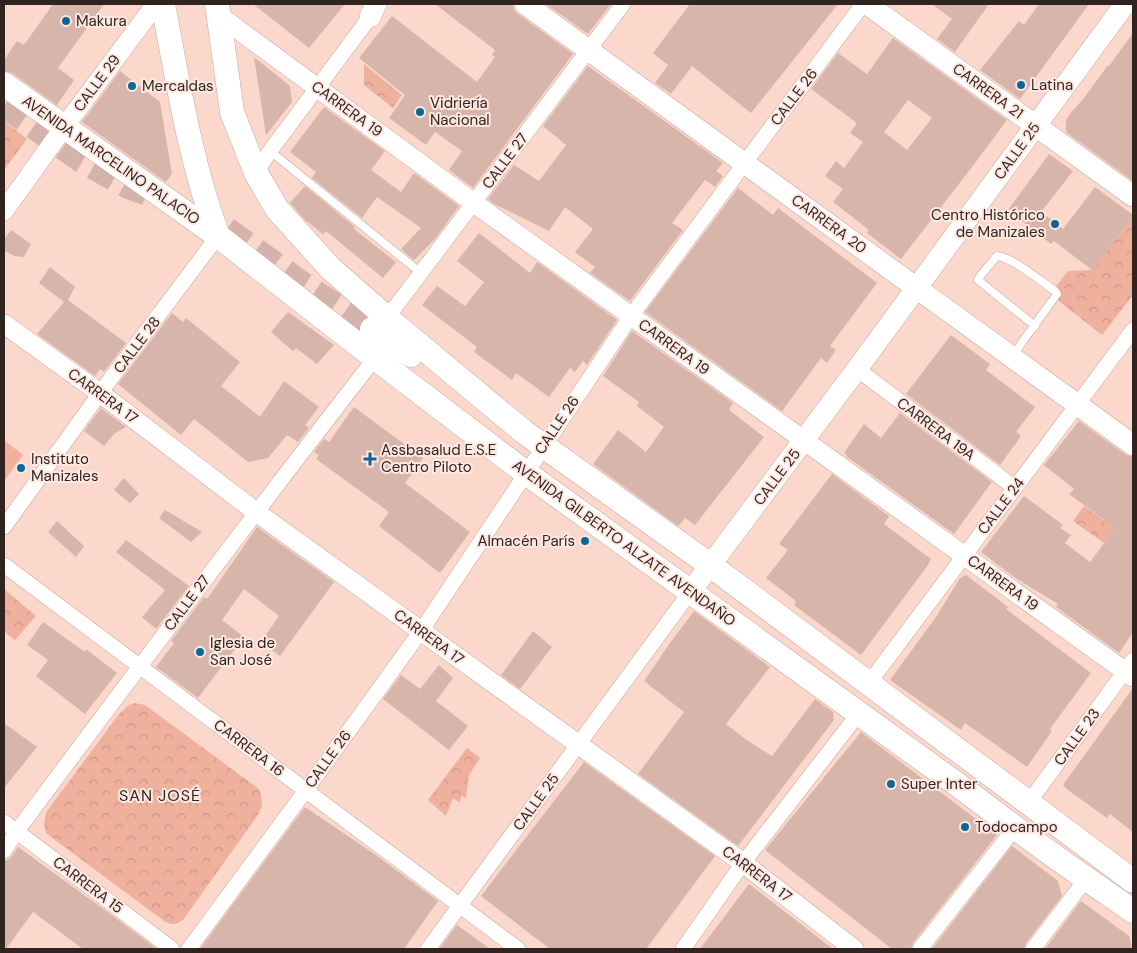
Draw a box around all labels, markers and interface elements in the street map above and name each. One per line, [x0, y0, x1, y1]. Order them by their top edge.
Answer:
place label: Makura [76, 11, 127, 31]
marker: Makura [60, 15, 72, 27]
street label: CALLE 29 [69, 50, 125, 116]
street label: CARRERA 21 [949, 59, 1027, 123]
street label: CALLE 26 [766, 64, 822, 130]
place label: Latina [1031, 75, 1073, 95]
place label: Mercaldas [142, 76, 214, 96]
street label: CARRERA 19 [307, 76, 387, 142]
marker: Latina [1015, 79, 1027, 91]
marker: Mercaldas [126, 80, 138, 92]
street label: AVENIDA MARCELINO PALACIO [18, 91, 204, 229]
place label: Vidriería Nacional [430, 93, 490, 130]
marker: Vidriería Nacional [414, 106, 426, 118]
street label: CALLE 25 [989, 118, 1045, 184]
street label: CALLE 27 [477, 129, 533, 193]
street label: CARRERA 20 [787, 190, 871, 258]
place label: Centro Histórico de Manizales [931, 205, 1045, 242]
marker: Centro Histórico de Manizales [1049, 218, 1061, 230]
street label: CALLE 28 [109, 313, 165, 377]
street label: CARRERA 19 [634, 314, 714, 380]
street label: CARRERA 17 [64, 364, 142, 428]
street label: CALLE 26 [530, 392, 584, 458]
street label: CARRERA 19A [893, 393, 979, 465]
place label: Assbasalud E.S.E Centro Piloto [381, 440, 496, 477]
street label: CALLE 25 [749, 444, 805, 510]
place label: Instituto Manizales [31, 449, 98, 486]
marker: Assbasalud E.S.E Centro Piloto [363, 452, 377, 466]
street label: AVENIDA GILBERTO ALZATE AVENDAÑO [508, 455, 740, 631]
marker: Instituto Manizales [15, 462, 27, 474]
street label: CALLE 24 [973, 474, 1029, 538]
place label: Almacén París [478, 531, 575, 551]
marker: Almacén París [579, 535, 591, 547]
street label: CARRERA 19 [963, 550, 1043, 616]
street label: CALLE 27 [159, 571, 215, 635]
street label: CARRERA 17 [390, 605, 468, 669]
place label: Iglesia de San José [210, 633, 275, 670]
marker: Iglesia de San José [194, 646, 206, 658]
street label: CALLE 23 [1049, 704, 1105, 770]
street label: CARRERA 16 [210, 715, 288, 781]
street label: CALLE 26 [300, 726, 356, 792]
street label: CALLE 25 [508, 769, 564, 835]
place label: Super Inter [901, 774, 978, 794]
marker: Super Inter [885, 778, 897, 790]
district label: SAN JOSÉ [119, 785, 201, 806]
place label: Todocampo [975, 817, 1058, 837]
marker: Todocampo [959, 821, 971, 833]
street label: CARRERA 17 [718, 841, 796, 907]
street label: CARRERA 15 [49, 852, 127, 918]

